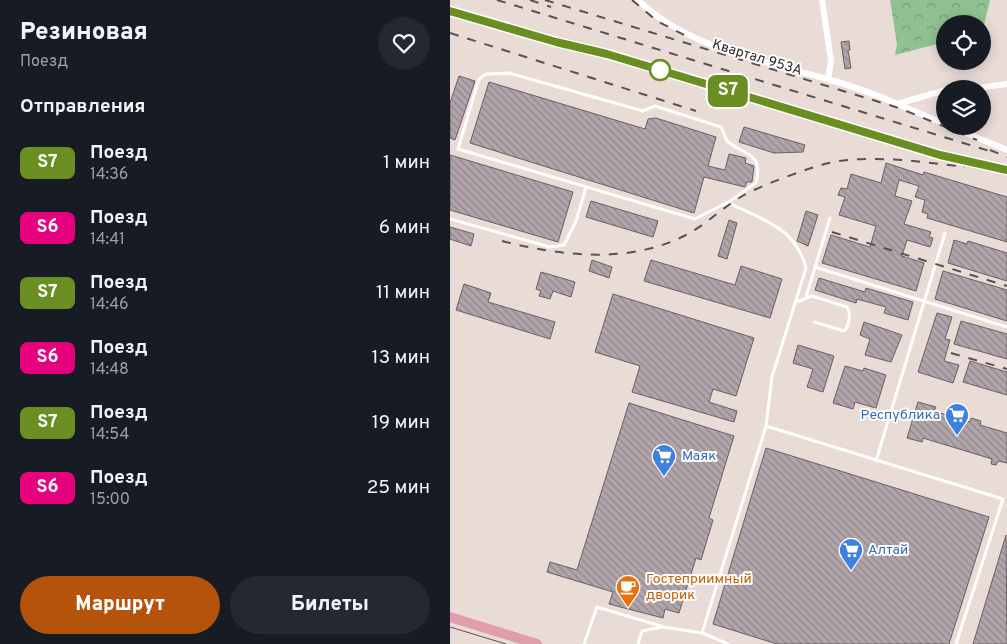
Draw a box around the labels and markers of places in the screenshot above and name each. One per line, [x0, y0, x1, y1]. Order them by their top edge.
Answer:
unlabelled marker [649, 59, 671, 81]
supermarket icon: Республика [944, 402, 970, 436]
place label: Республика [861, 407, 940, 424]
supermarket icon: Маяк [651, 443, 677, 477]
place label: Маяк [682, 448, 716, 465]
supermarket icon: Алтай [838, 537, 864, 571]
place label: Алтай [868, 542, 908, 559]
place label: Гостеприимный дворик [646, 571, 752, 604]
cafe icon: Гостеприимный дворик [615, 574, 641, 608]

